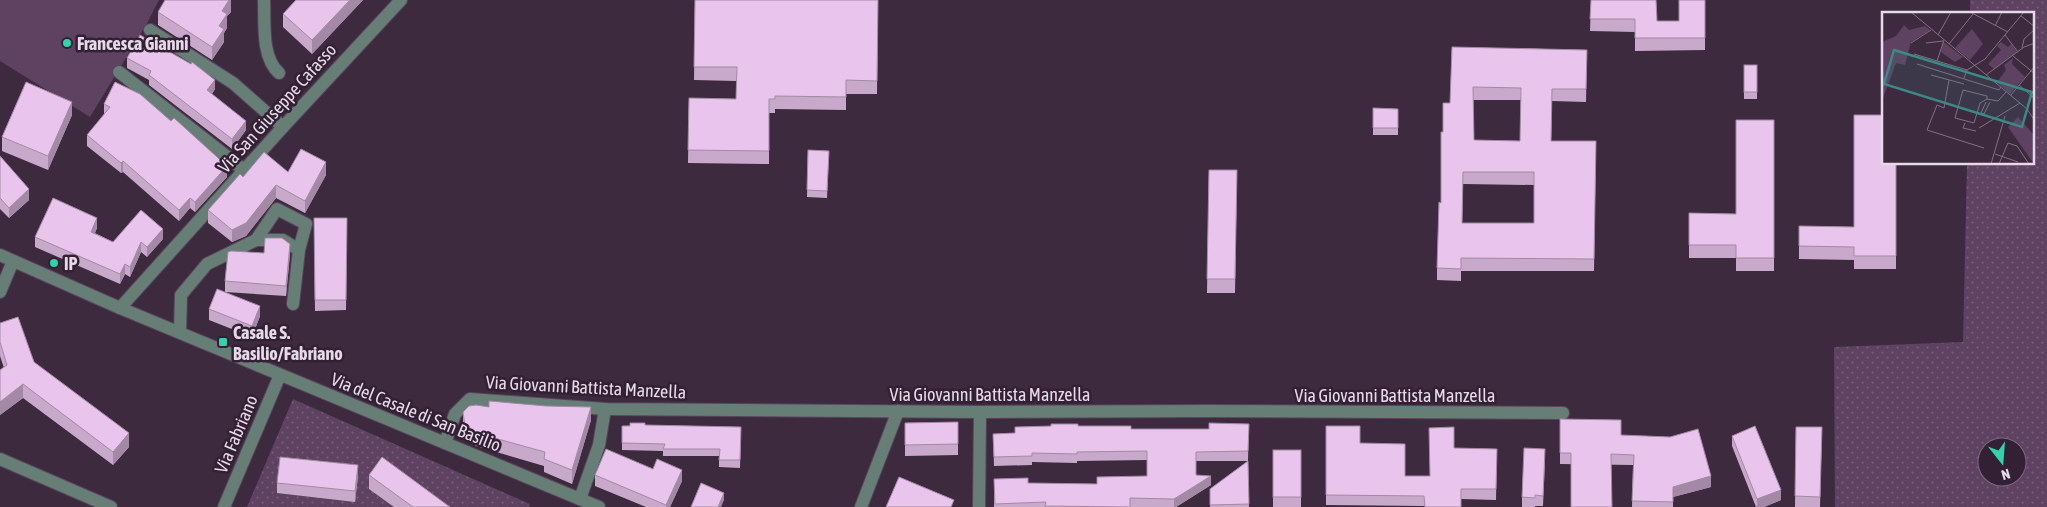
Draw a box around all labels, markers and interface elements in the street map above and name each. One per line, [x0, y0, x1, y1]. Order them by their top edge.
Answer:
inset map [1882, 12, 2034, 165]
place label: Francesca Gianni [77, 33, 188, 54]
marker: Francesca Gianni [61, 37, 73, 49]
street label: Via San Giuseppe Cafasso [213, 39, 341, 177]
place label: IP [64, 253, 78, 274]
marker: IP [48, 257, 60, 269]
place label: Casale S. Basilio/Fabriano [233, 322, 343, 364]
marker: Casale S. Basilio/Fabriano [217, 336, 229, 348]
street label: Via del Casale di San Basilio [328, 368, 504, 456]
street label: Via Giovanni Battista Manzella [485, 371, 687, 403]
street label: Via Giovanni Battista Manzella [890, 384, 1090, 405]
street label: Via Giovanni Battista Manzella [1295, 385, 1495, 406]
street label: Via Fabriano [210, 392, 262, 476]
north arrow [1977, 437, 2027, 487]
text: N [2000, 466, 2012, 483]

